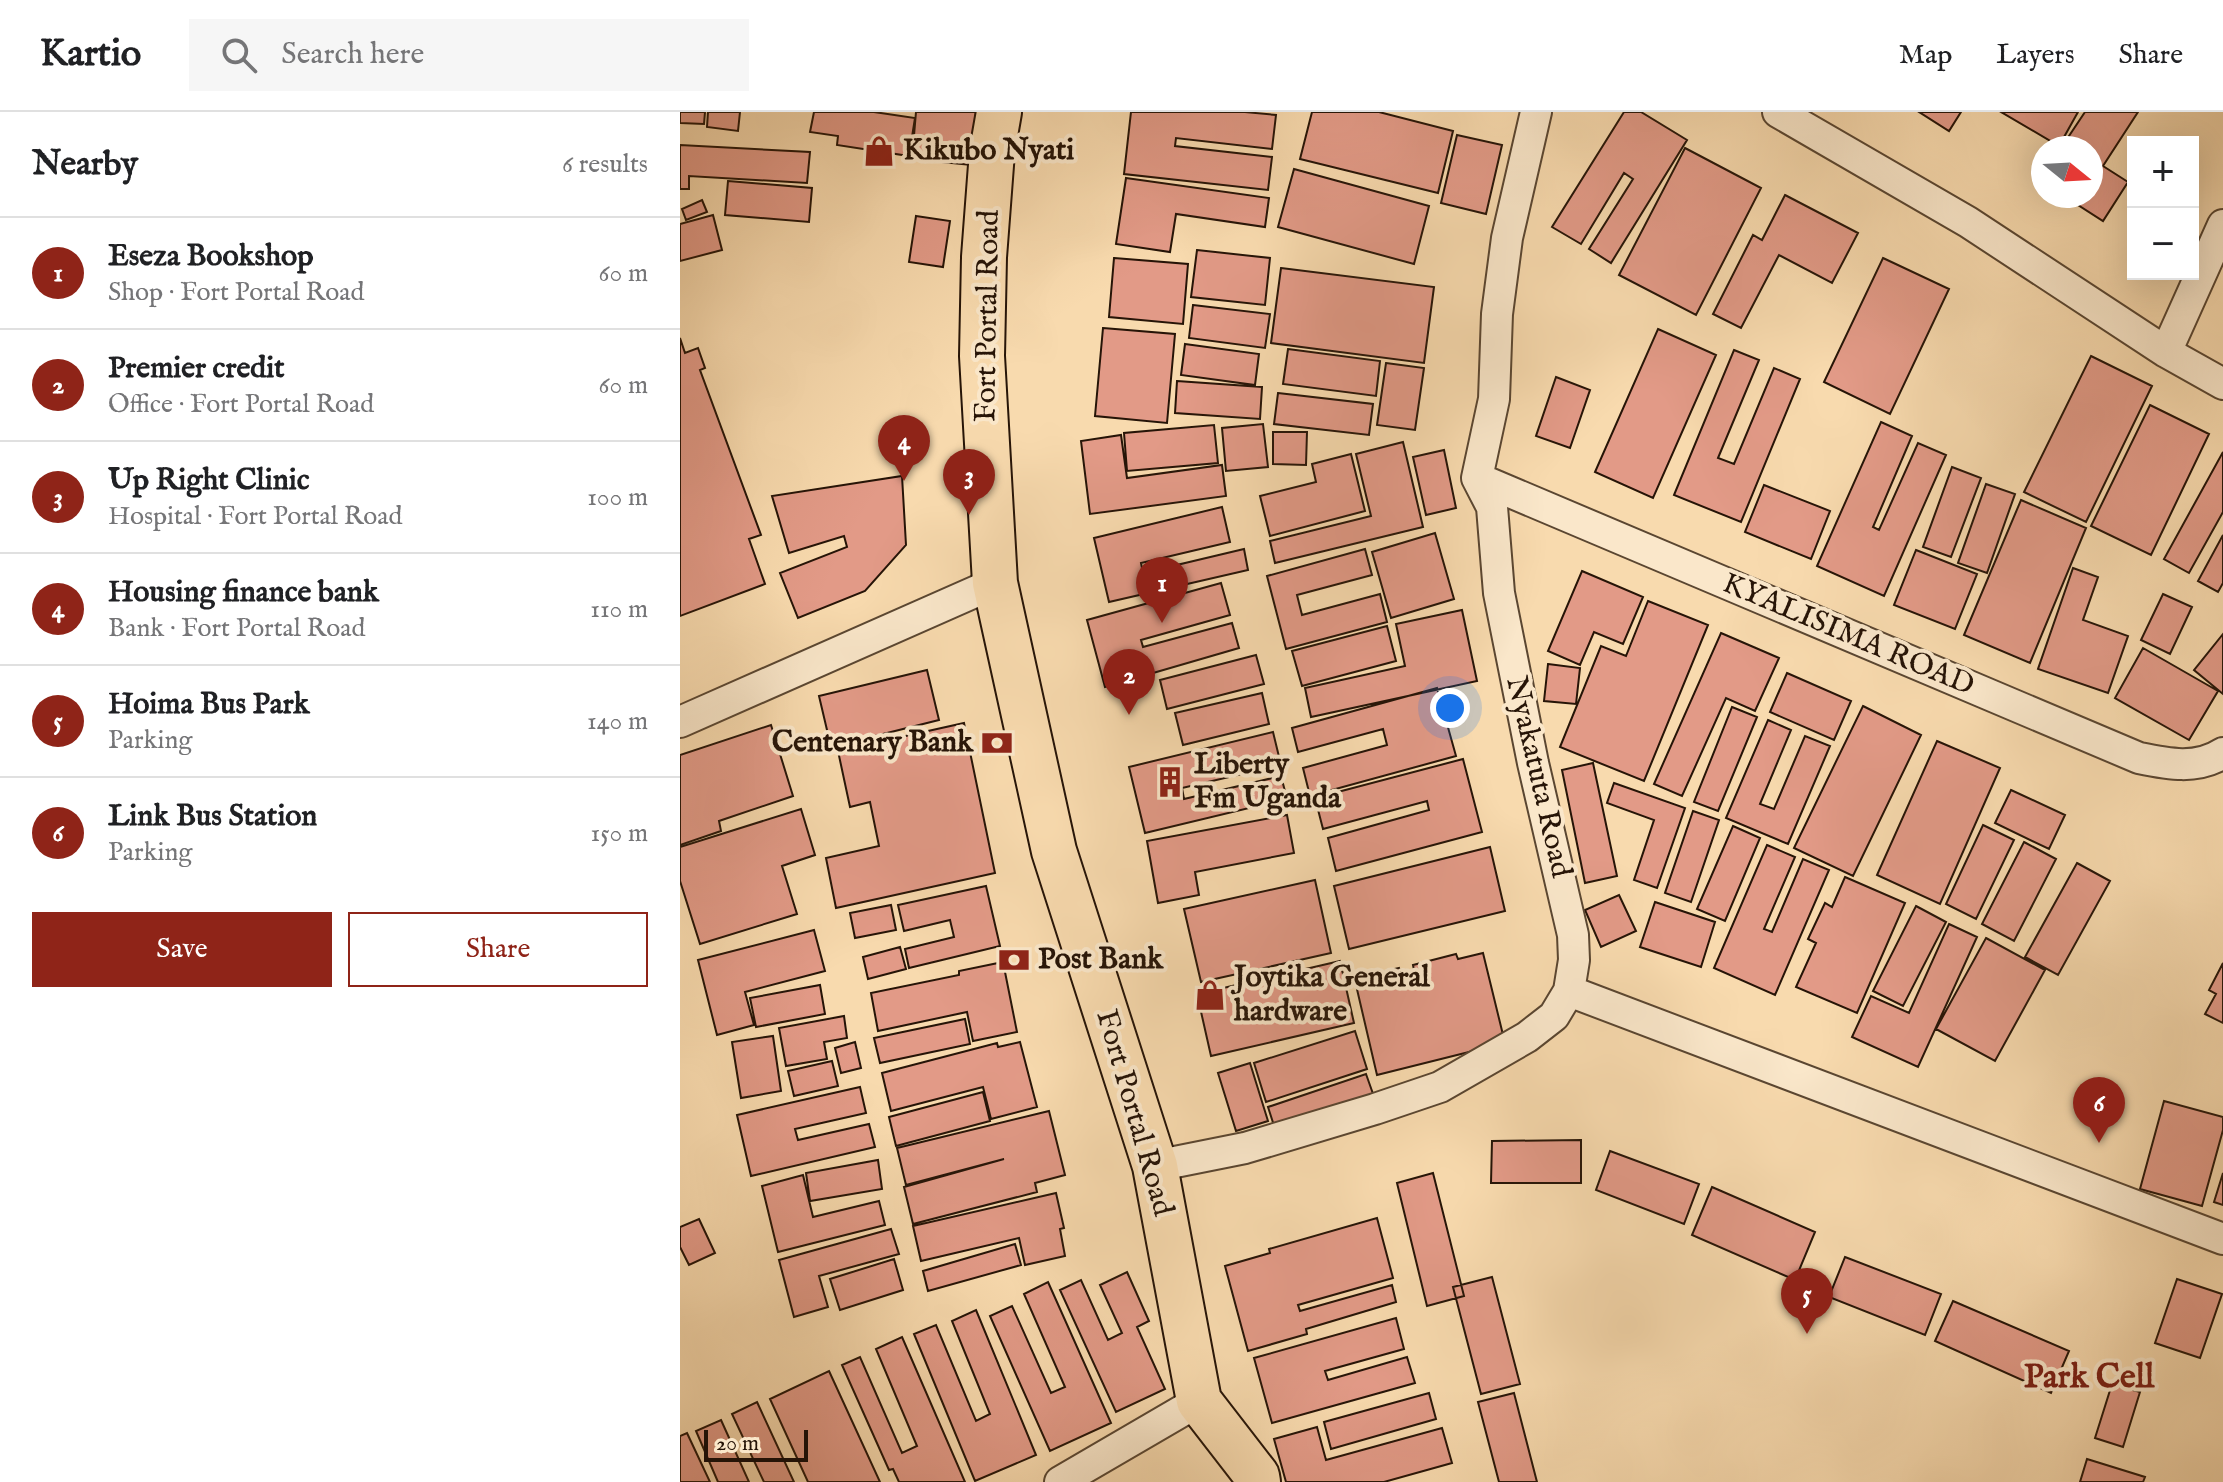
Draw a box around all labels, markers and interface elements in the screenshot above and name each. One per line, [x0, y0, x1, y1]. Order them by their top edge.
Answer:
search box [189, 19, 749, 91]
text: Kartio [40, 31, 141, 79]
icon: search [217, 33, 261, 77]
text: Search here [281, 36, 424, 74]
text: Map [1899, 38, 1952, 73]
text: Layers [1996, 38, 2075, 73]
text: Share [2119, 38, 2183, 73]
place label: Kikubo Nyati [903, 132, 1074, 170]
shop icon: Kikubo Nyati [862, 134, 896, 168]
north arrow [2031, 136, 2103, 208]
map controls [2127, 136, 2199, 280]
button: + [2127, 136, 2199, 208]
text: Nearby [32, 143, 138, 186]
text: 6 results [562, 148, 648, 181]
street label: Fort Portal Road [967, 208, 1009, 423]
button: − [2127, 208, 2199, 280]
text: Eseza Bookshop [108, 238, 313, 276]
text: 1 [53, 257, 63, 290]
text: 60 m [599, 257, 648, 290]
text: Shop · Fort Portal Road [108, 276, 364, 309]
text: Premier credit [108, 350, 284, 388]
text: 2 [52, 369, 64, 402]
text: 60 m [599, 369, 648, 402]
text: Office · Fort Portal Road [108, 388, 374, 421]
pin: 4 [878, 415, 930, 481]
pin: 3 [943, 449, 995, 515]
text: Up Right Clinic [108, 462, 310, 500]
text: 3 [53, 481, 63, 514]
text: 100 m [587, 481, 648, 514]
text: Hospital · Fort Portal Road [108, 500, 402, 533]
pin: 1 [1136, 557, 1188, 623]
street label: KYALISIMA ROAD [1716, 565, 1980, 705]
text: Housing finance bank [108, 574, 379, 612]
text: 4 [52, 593, 64, 626]
text: 110 m [590, 593, 648, 626]
text: Bank · Fort Portal Road [108, 612, 365, 645]
pin: 2 [1103, 649, 1155, 715]
street label: Nyakatuta Road [1496, 673, 1580, 882]
text: Hoima Bus Park [108, 686, 310, 724]
your location [1430, 688, 1470, 728]
text: 5 [53, 705, 63, 738]
text: 140 m [587, 705, 648, 738]
text: Parking [108, 724, 192, 757]
place label: Centenary Bank [772, 724, 974, 762]
bank icon: Centenary Bank [980, 726, 1014, 760]
place label: Liberty Fm Uganda [1194, 746, 1342, 818]
building icon: Liberty Fm Uganda [1153, 765, 1187, 799]
text: Link Bus Station [108, 798, 317, 836]
text: 6 [53, 817, 63, 850]
text: 150 m [590, 817, 648, 850]
text: Parking [108, 836, 192, 869]
button: Save [32, 912, 332, 987]
button: Share [348, 912, 648, 987]
place label: Post Bank [1038, 941, 1164, 979]
bank icon: Post Bank [997, 943, 1031, 977]
place label: Joytika General hardware [1230, 959, 1430, 1031]
shop icon: Joytika General hardware [1193, 978, 1227, 1012]
street label: Fort Portal Road [1086, 1006, 1182, 1221]
pin: 6 [2073, 1077, 2125, 1143]
pin: 5 [1781, 1268, 1833, 1334]
district label: Park Cell [2024, 1356, 2155, 1399]
scale bar [704, 1426, 808, 1462]
text: 20 m [716, 1430, 759, 1458]

